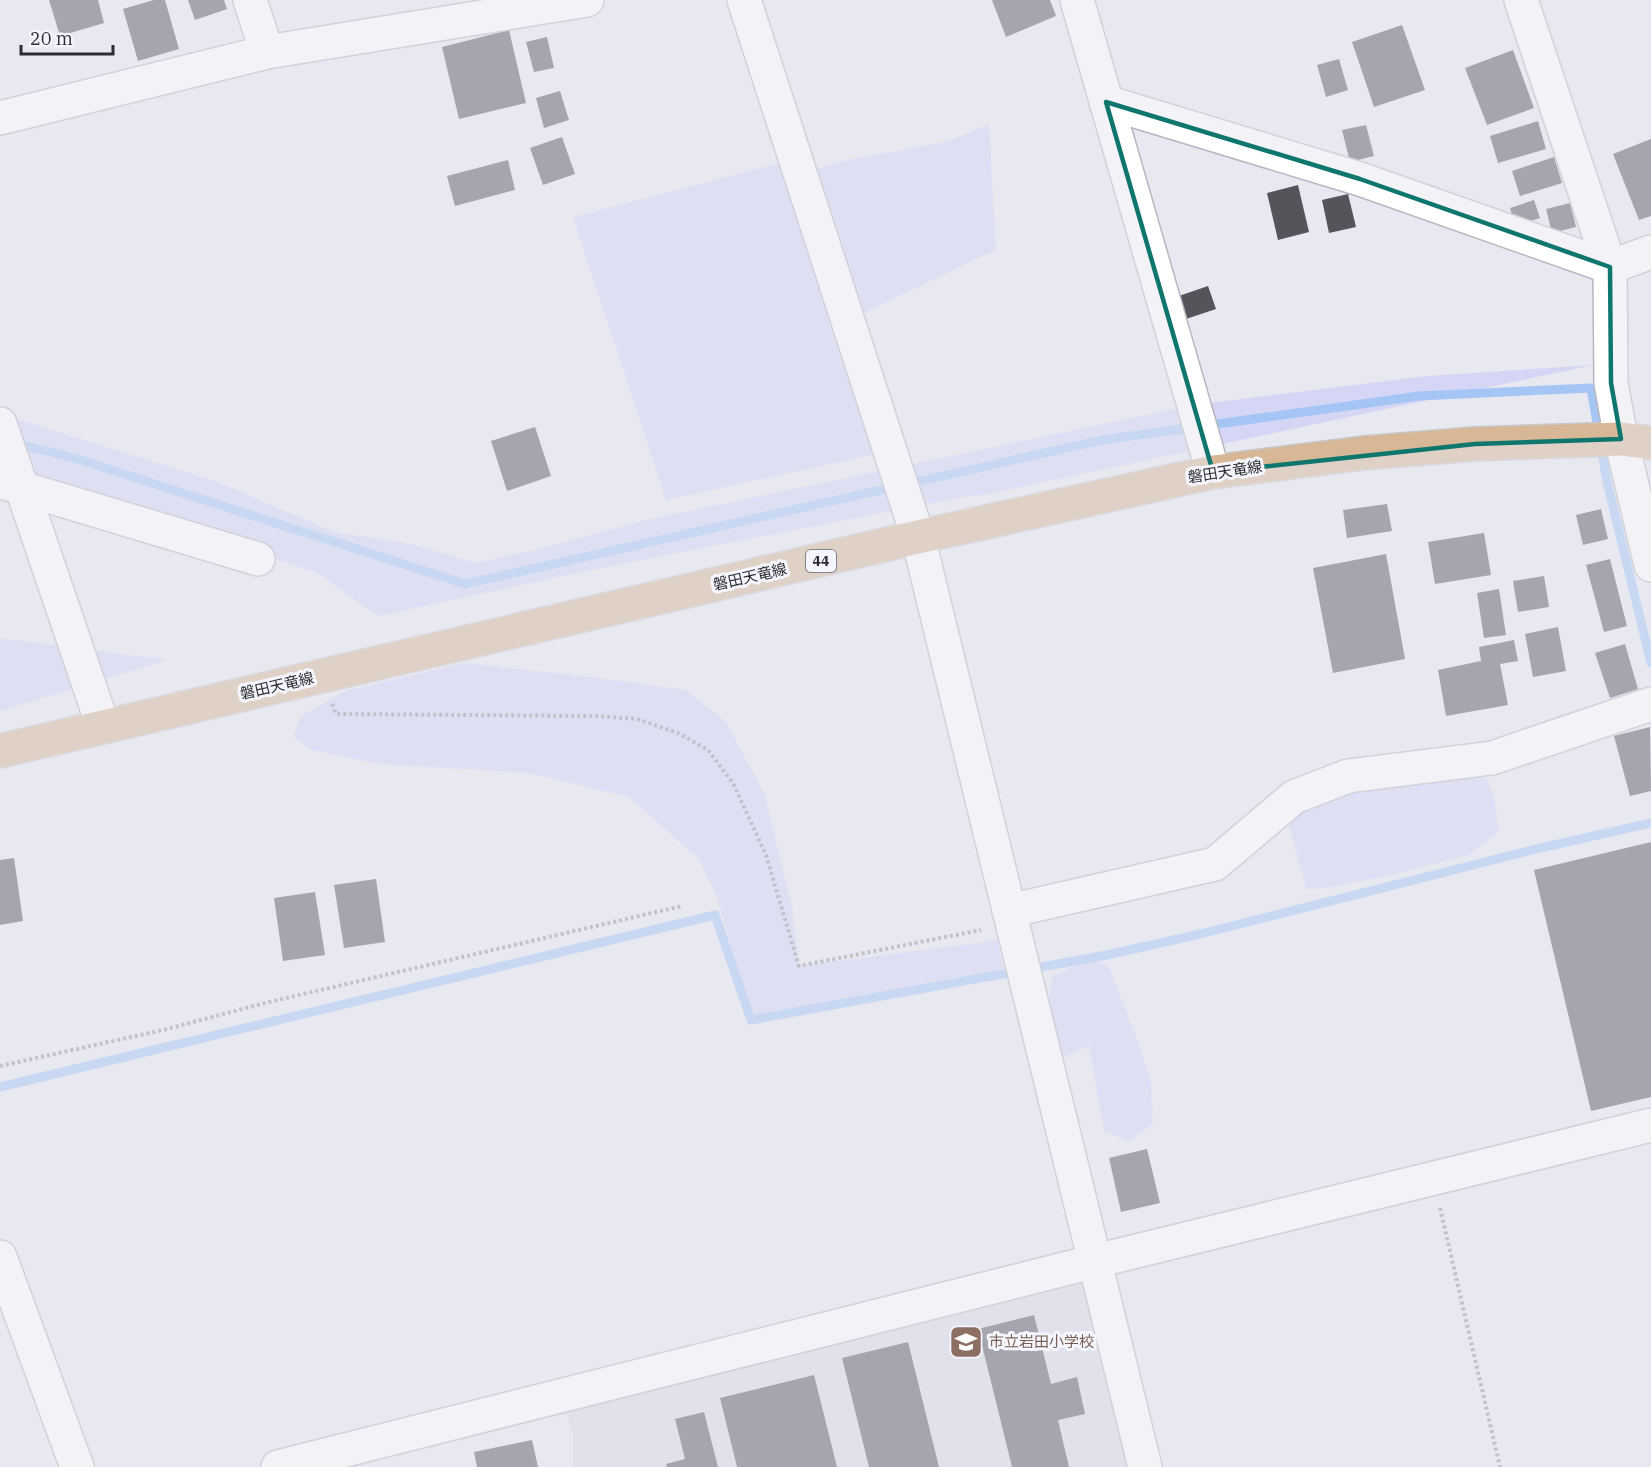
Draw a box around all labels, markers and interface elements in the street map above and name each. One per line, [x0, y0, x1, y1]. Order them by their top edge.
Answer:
scale bar [21, 18, 112, 56]
text: 20 m [30, 27, 73, 50]
street label: 磐田天竜線 [1186, 456, 1263, 487]
road number: 44 [806, 550, 836, 572]
street label: 磐田天竜線 [711, 559, 789, 594]
street label: 磐田天竜線 [238, 668, 316, 703]
school or university icon: 市立岩田小学校 [948, 1324, 984, 1360]
place label: 市立岩田小学校 [989, 1332, 1094, 1351]

